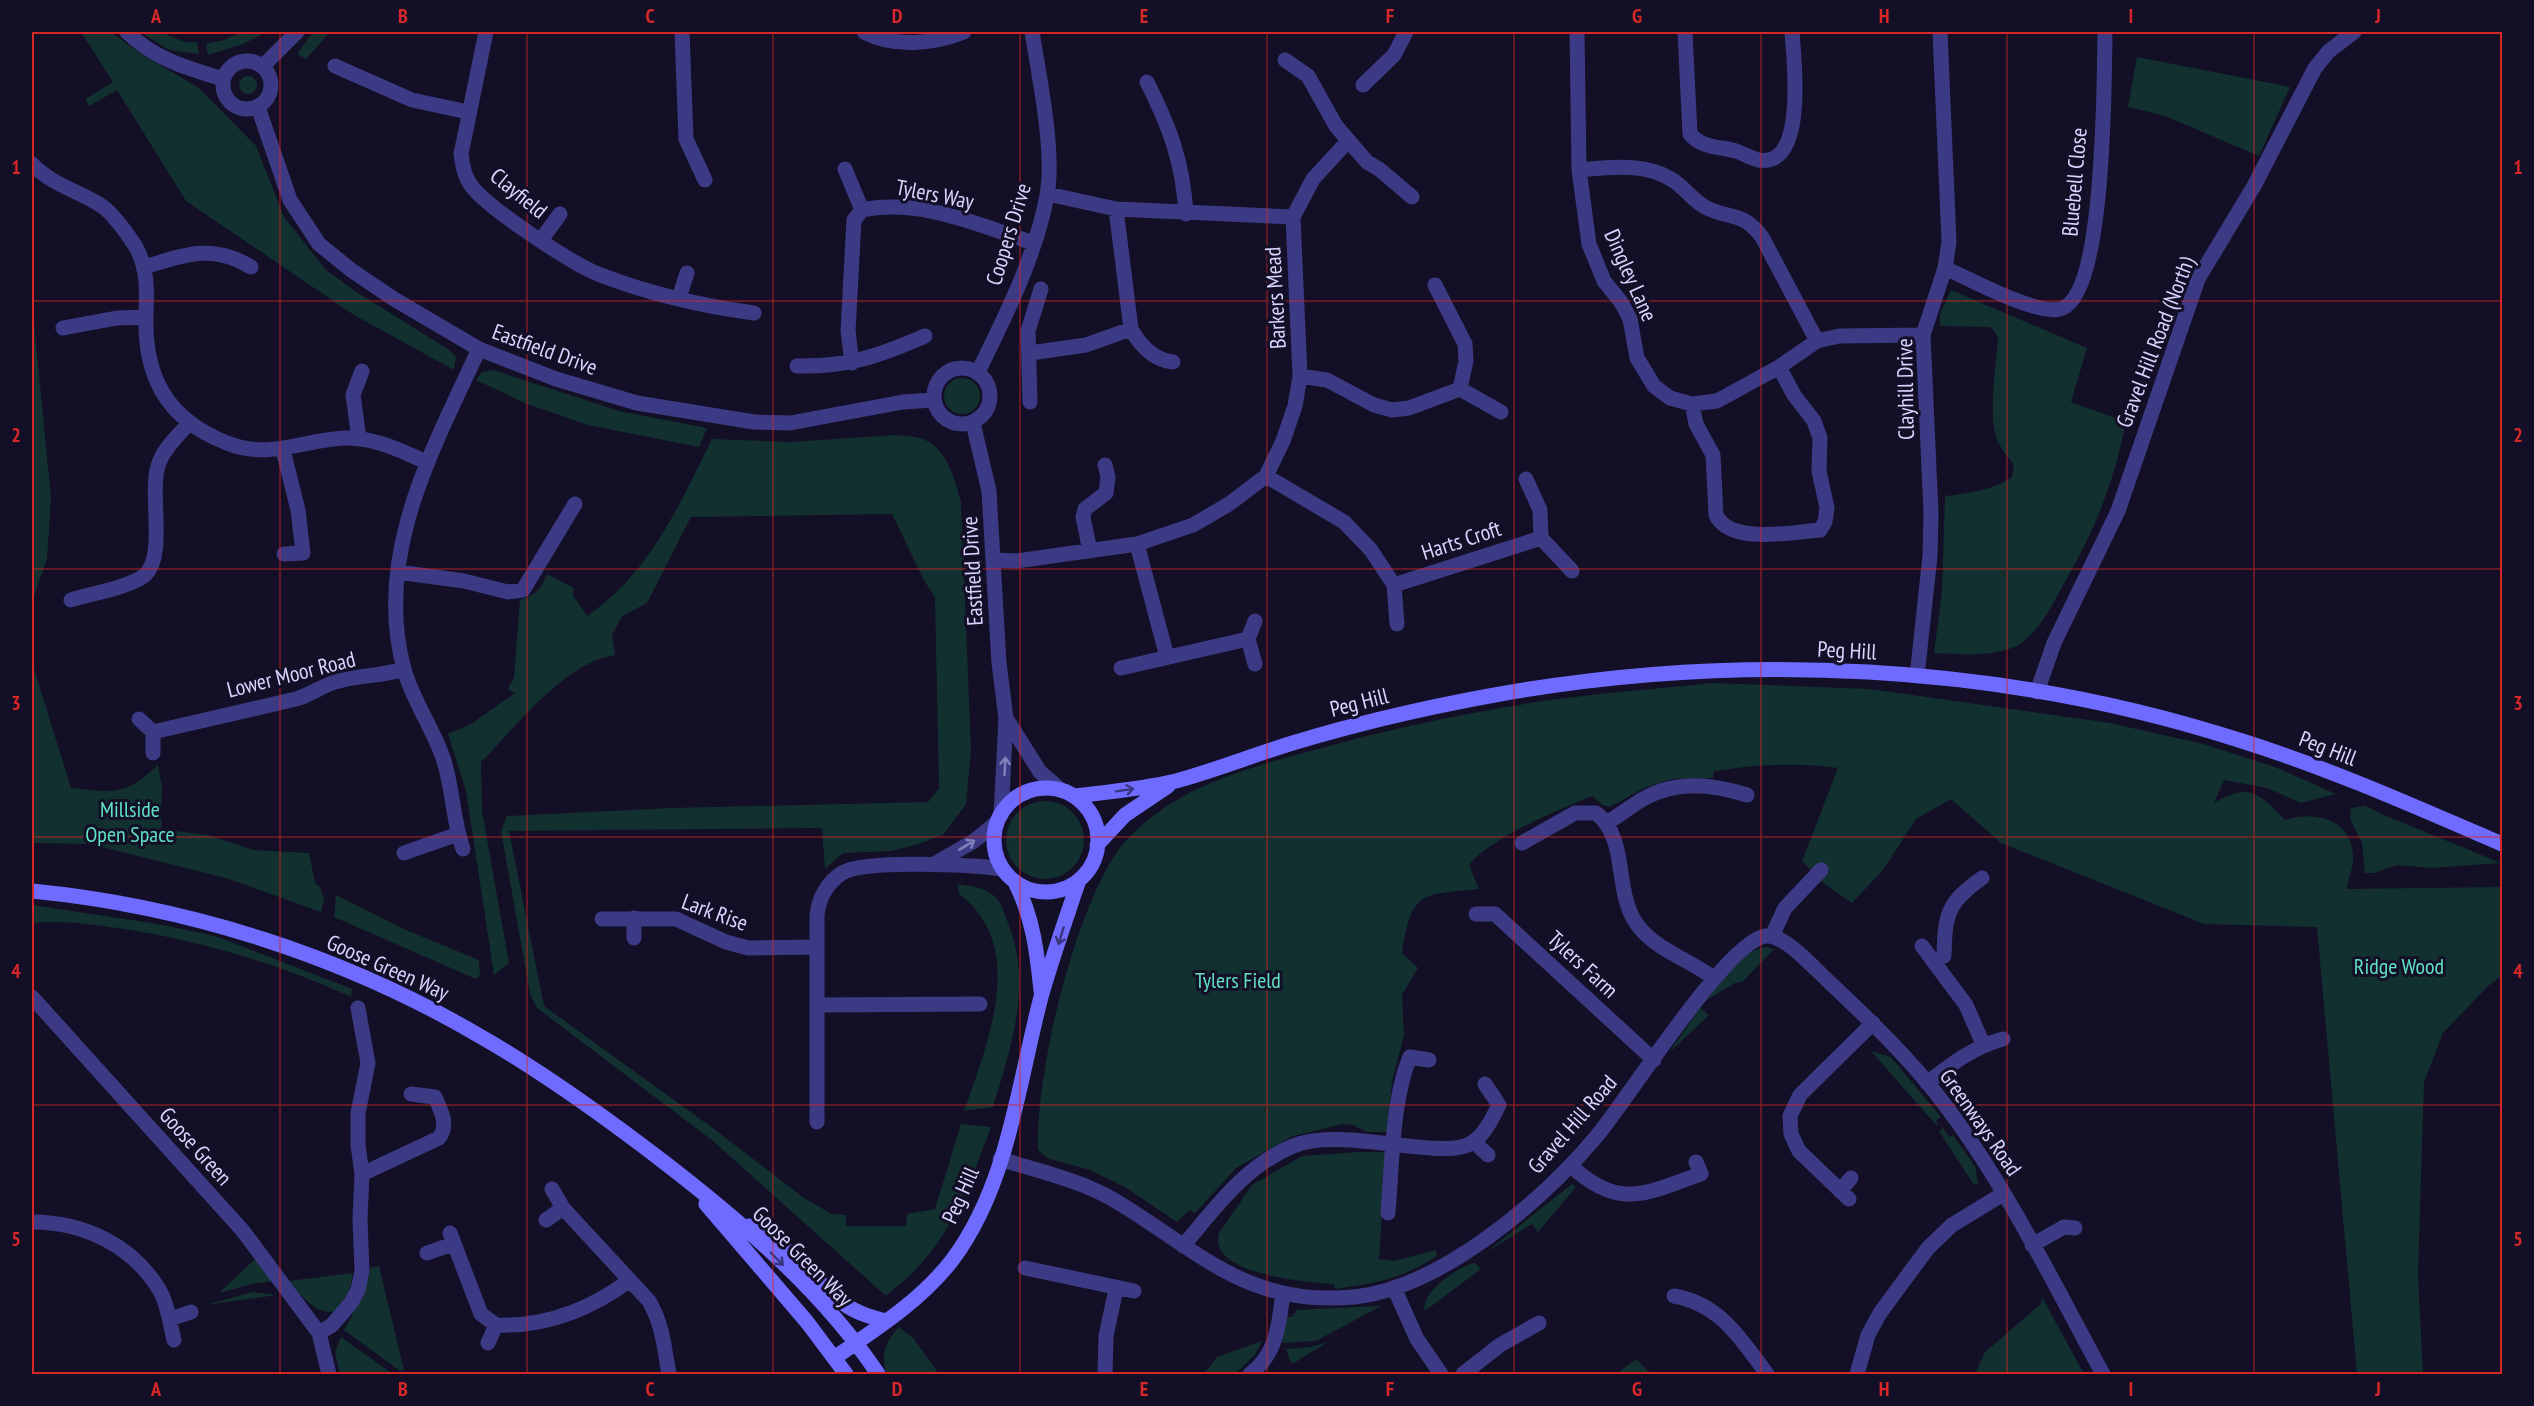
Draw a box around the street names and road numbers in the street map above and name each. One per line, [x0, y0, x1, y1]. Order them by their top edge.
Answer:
street label: Bluebell Close [2055, 127, 2093, 237]
street label: Clayfield [485, 161, 553, 225]
street label: Tylers Way [894, 173, 977, 215]
street label: Coopers Drive [979, 180, 1037, 288]
street label: Dingley Lane [1598, 225, 1664, 325]
street label: Barkers Mead [1258, 246, 1292, 350]
street label: Gravel Hill Road (North) [2110, 252, 2201, 431]
street label: Eastfield Drive [489, 317, 601, 381]
street label: Clayhill Drive [1890, 338, 1920, 440]
street label: Harts Croft [1418, 514, 1504, 566]
street label: Eastfield Drive [955, 515, 989, 627]
street label: Peg Hill [1817, 634, 1878, 666]
street label: Lower Moor Road [224, 645, 358, 703]
street label: Peg Hill [1327, 681, 1392, 723]
street label: Peg Hill [2295, 724, 2361, 772]
street label: Lark Rise [678, 887, 752, 937]
street label: Tylers Farm [1542, 924, 1624, 1004]
street label: Goose Green Way [322, 928, 454, 1007]
street label: Greenways Road [1934, 1063, 2028, 1181]
street label: Gravel Hill Road [1521, 1069, 1623, 1179]
street label: Goose Green [154, 1101, 238, 1191]
street label: Peg Hill [935, 1161, 985, 1228]
street label: Goose Green Way [747, 1200, 860, 1313]

